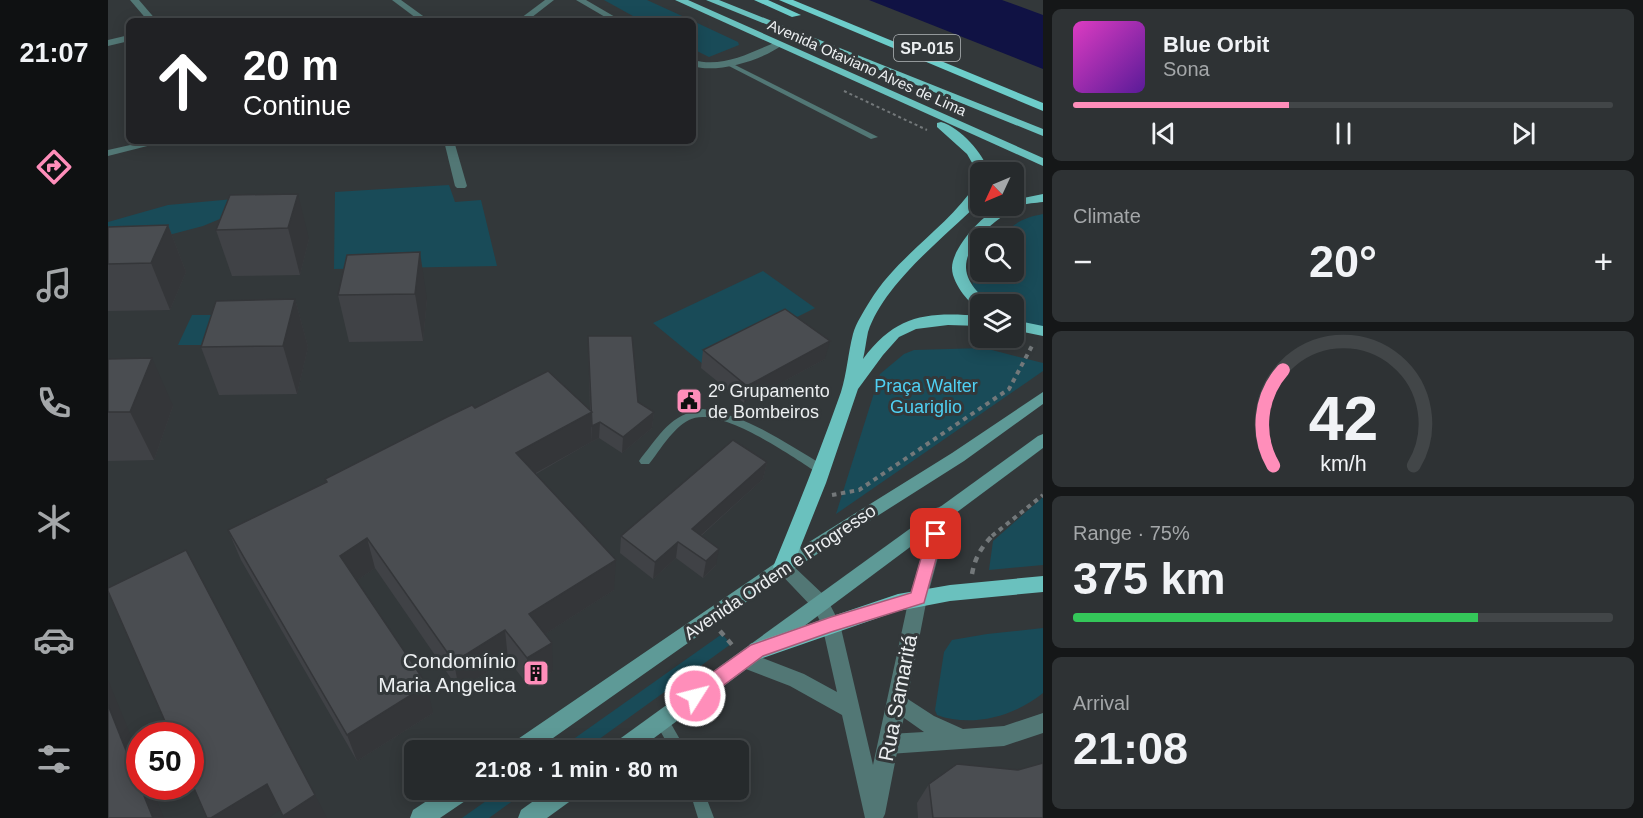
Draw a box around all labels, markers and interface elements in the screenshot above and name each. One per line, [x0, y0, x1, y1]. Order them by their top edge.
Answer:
street label: Avenida Otaviano Alves de Lima [765, 16, 970, 119]
text: Blue Orbit [1163, 32, 1269, 57]
road number: SP-015 [894, 35, 960, 61]
text: 21:07 [19, 38, 89, 68]
icon: ahead [144, 42, 222, 120]
text: 20 m [243, 42, 339, 89]
text: Sona [1163, 58, 1210, 80]
text: Continue [243, 91, 351, 121]
icon: previous [1147, 117, 1180, 150]
icon: pause [1327, 117, 1360, 150]
icon: next [1507, 117, 1540, 150]
icon: directions [33, 146, 75, 188]
north arrow [970, 162, 1024, 216]
map controls [970, 162, 1024, 348]
text: Climate [1073, 205, 1141, 227]
button: search [970, 228, 1024, 282]
text: 20° [1309, 236, 1377, 287]
text: − [1073, 243, 1092, 280]
text: + [1594, 243, 1613, 280]
icon: music [33, 264, 75, 306]
button: layers [970, 294, 1024, 348]
park label: Praça Walter Guariglio [874, 376, 978, 417]
place label: 2º Grupamento de Bombeiros [708, 381, 830, 422]
icon: phone [33, 382, 75, 424]
text: 42 [1308, 384, 1378, 453]
public building icon: 2º Grupamento de Bombeiros [674, 386, 704, 416]
text: km/h [1320, 452, 1366, 476]
street label: Avenida Ordem e Progresso [680, 500, 880, 644]
icon: climate [33, 501, 75, 543]
pin [910, 508, 961, 559]
icon: arrive [919, 517, 952, 550]
text: Range · 75% [1073, 522, 1190, 544]
text: 375 km [1073, 553, 1226, 604]
icon: car [33, 619, 75, 661]
street label: Rua Samaritá [874, 632, 921, 763]
place label: Condomínio Maria Angelica [378, 649, 516, 696]
building icon: Condomínio Maria Angelica [521, 658, 551, 688]
position arrow [663, 664, 727, 728]
text: Arrival [1073, 692, 1130, 714]
speed limit sign: 50 [126, 722, 204, 800]
text: 21:08 [1073, 723, 1188, 774]
icon: filters [33, 738, 75, 780]
text: 21:08 · 1 min · 80 m [475, 757, 678, 782]

